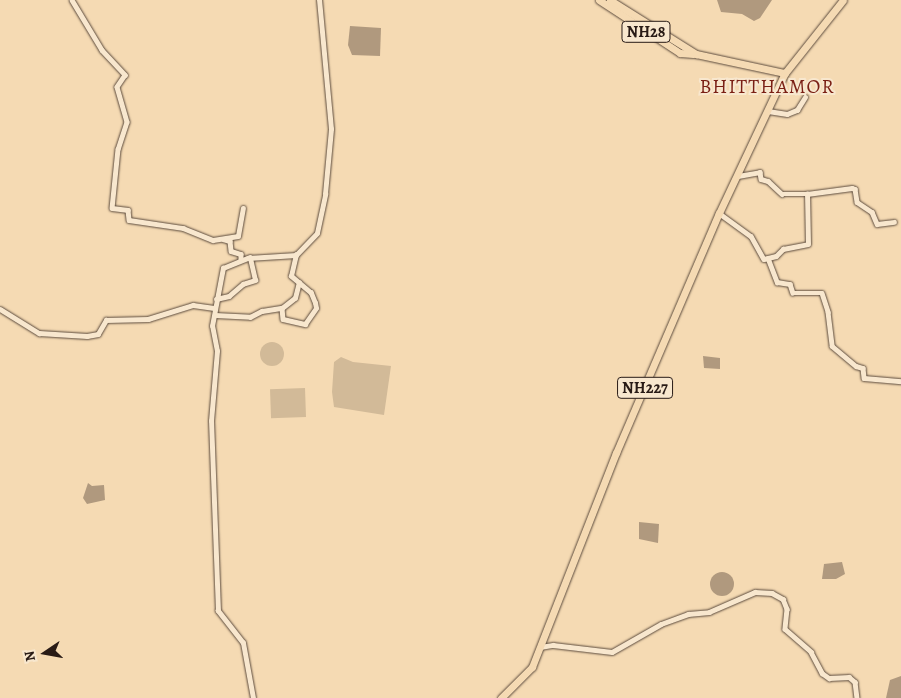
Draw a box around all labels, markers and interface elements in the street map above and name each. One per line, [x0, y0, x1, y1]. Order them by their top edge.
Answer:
road number: NH28 [621, 18, 671, 46]
district label: BHITTHAMOR [698, 74, 836, 98]
road number: NH227 [616, 374, 674, 402]
north arrow [20, 628, 70, 678]
text: N [19, 649, 40, 663]

